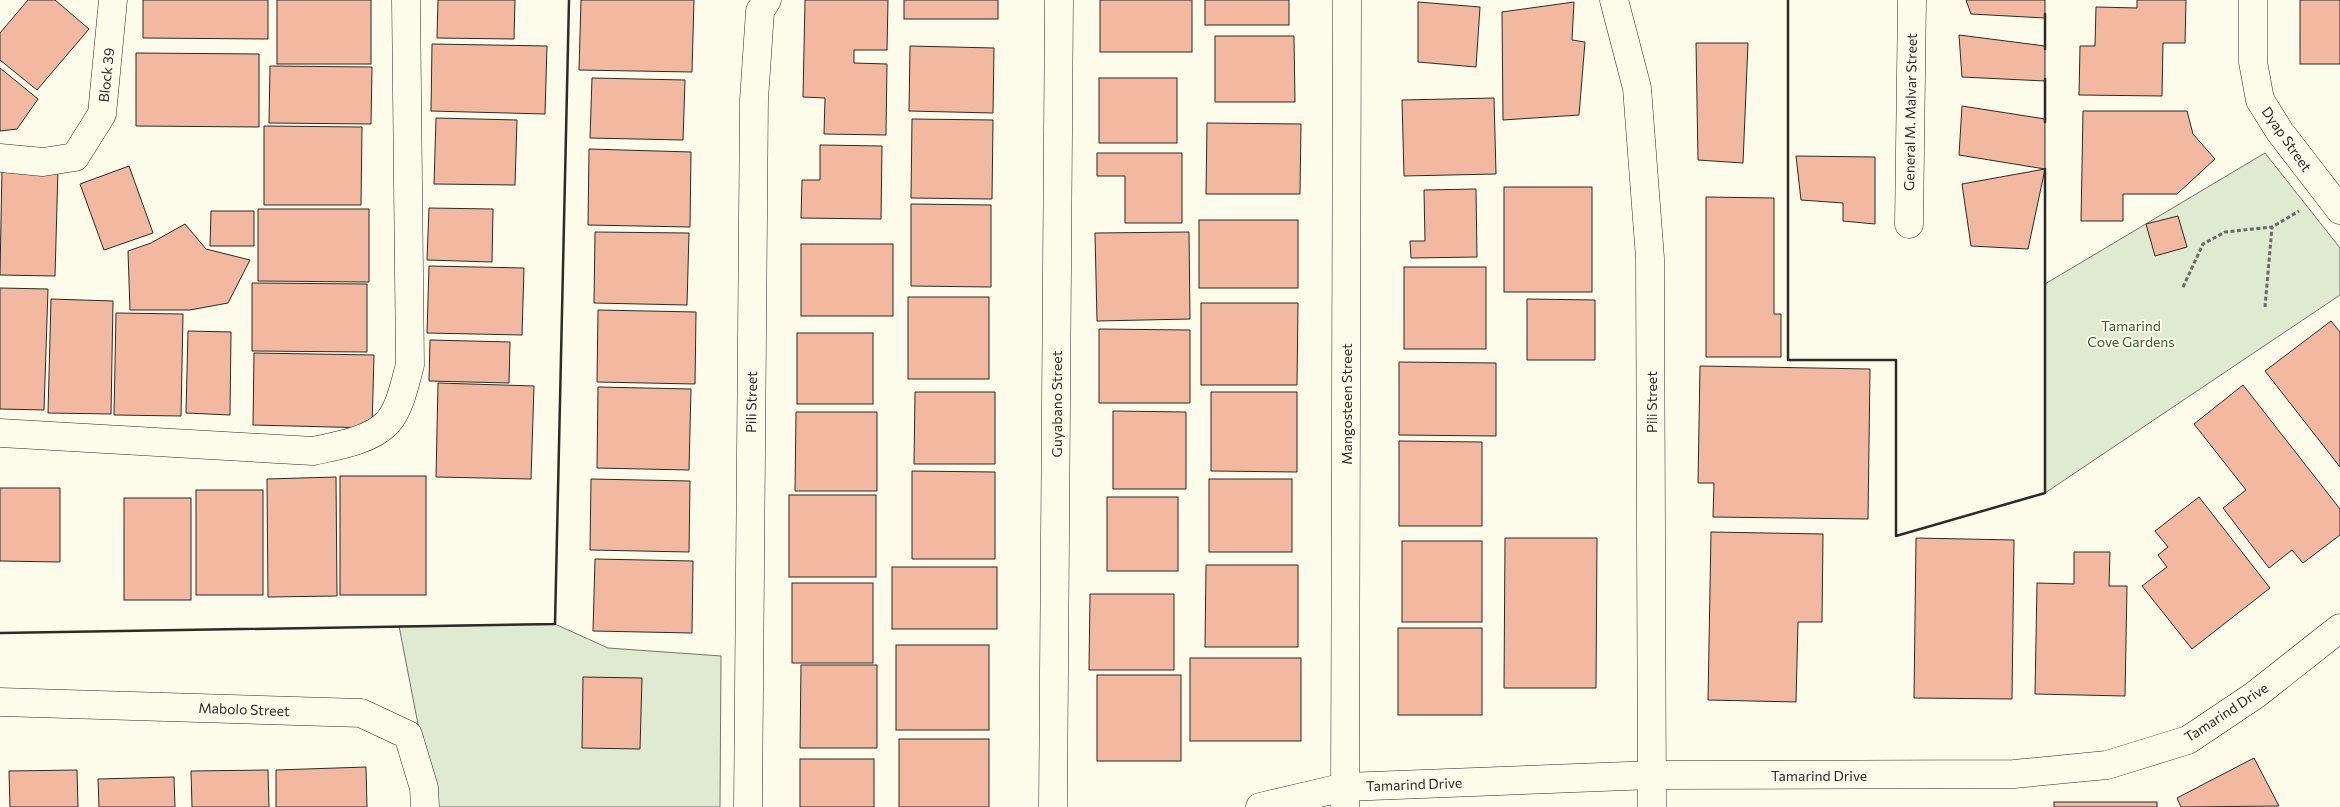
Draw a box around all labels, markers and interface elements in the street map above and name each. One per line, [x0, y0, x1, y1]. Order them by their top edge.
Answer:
street label: General M. Malvar Street [1900, 33, 1920, 191]
street label: Block 39 [95, 47, 117, 103]
street label: Dyap Street [2258, 103, 2316, 175]
park label: Tamarind Cove Gardens [2087, 317, 2175, 350]
street label: Mangosteen Street [1338, 343, 1355, 465]
street label: Guyabano Street [1048, 350, 1065, 457]
street label: Pili Street [742, 371, 760, 433]
street label: Pili Street [1643, 371, 1660, 433]
street label: Tamarind Drive [2181, 679, 2271, 745]
street label: Mabolo Street [198, 699, 290, 719]
street label: Tamarind Drive [1771, 767, 1867, 784]
street label: Tamarind Drive [1366, 774, 1462, 794]

